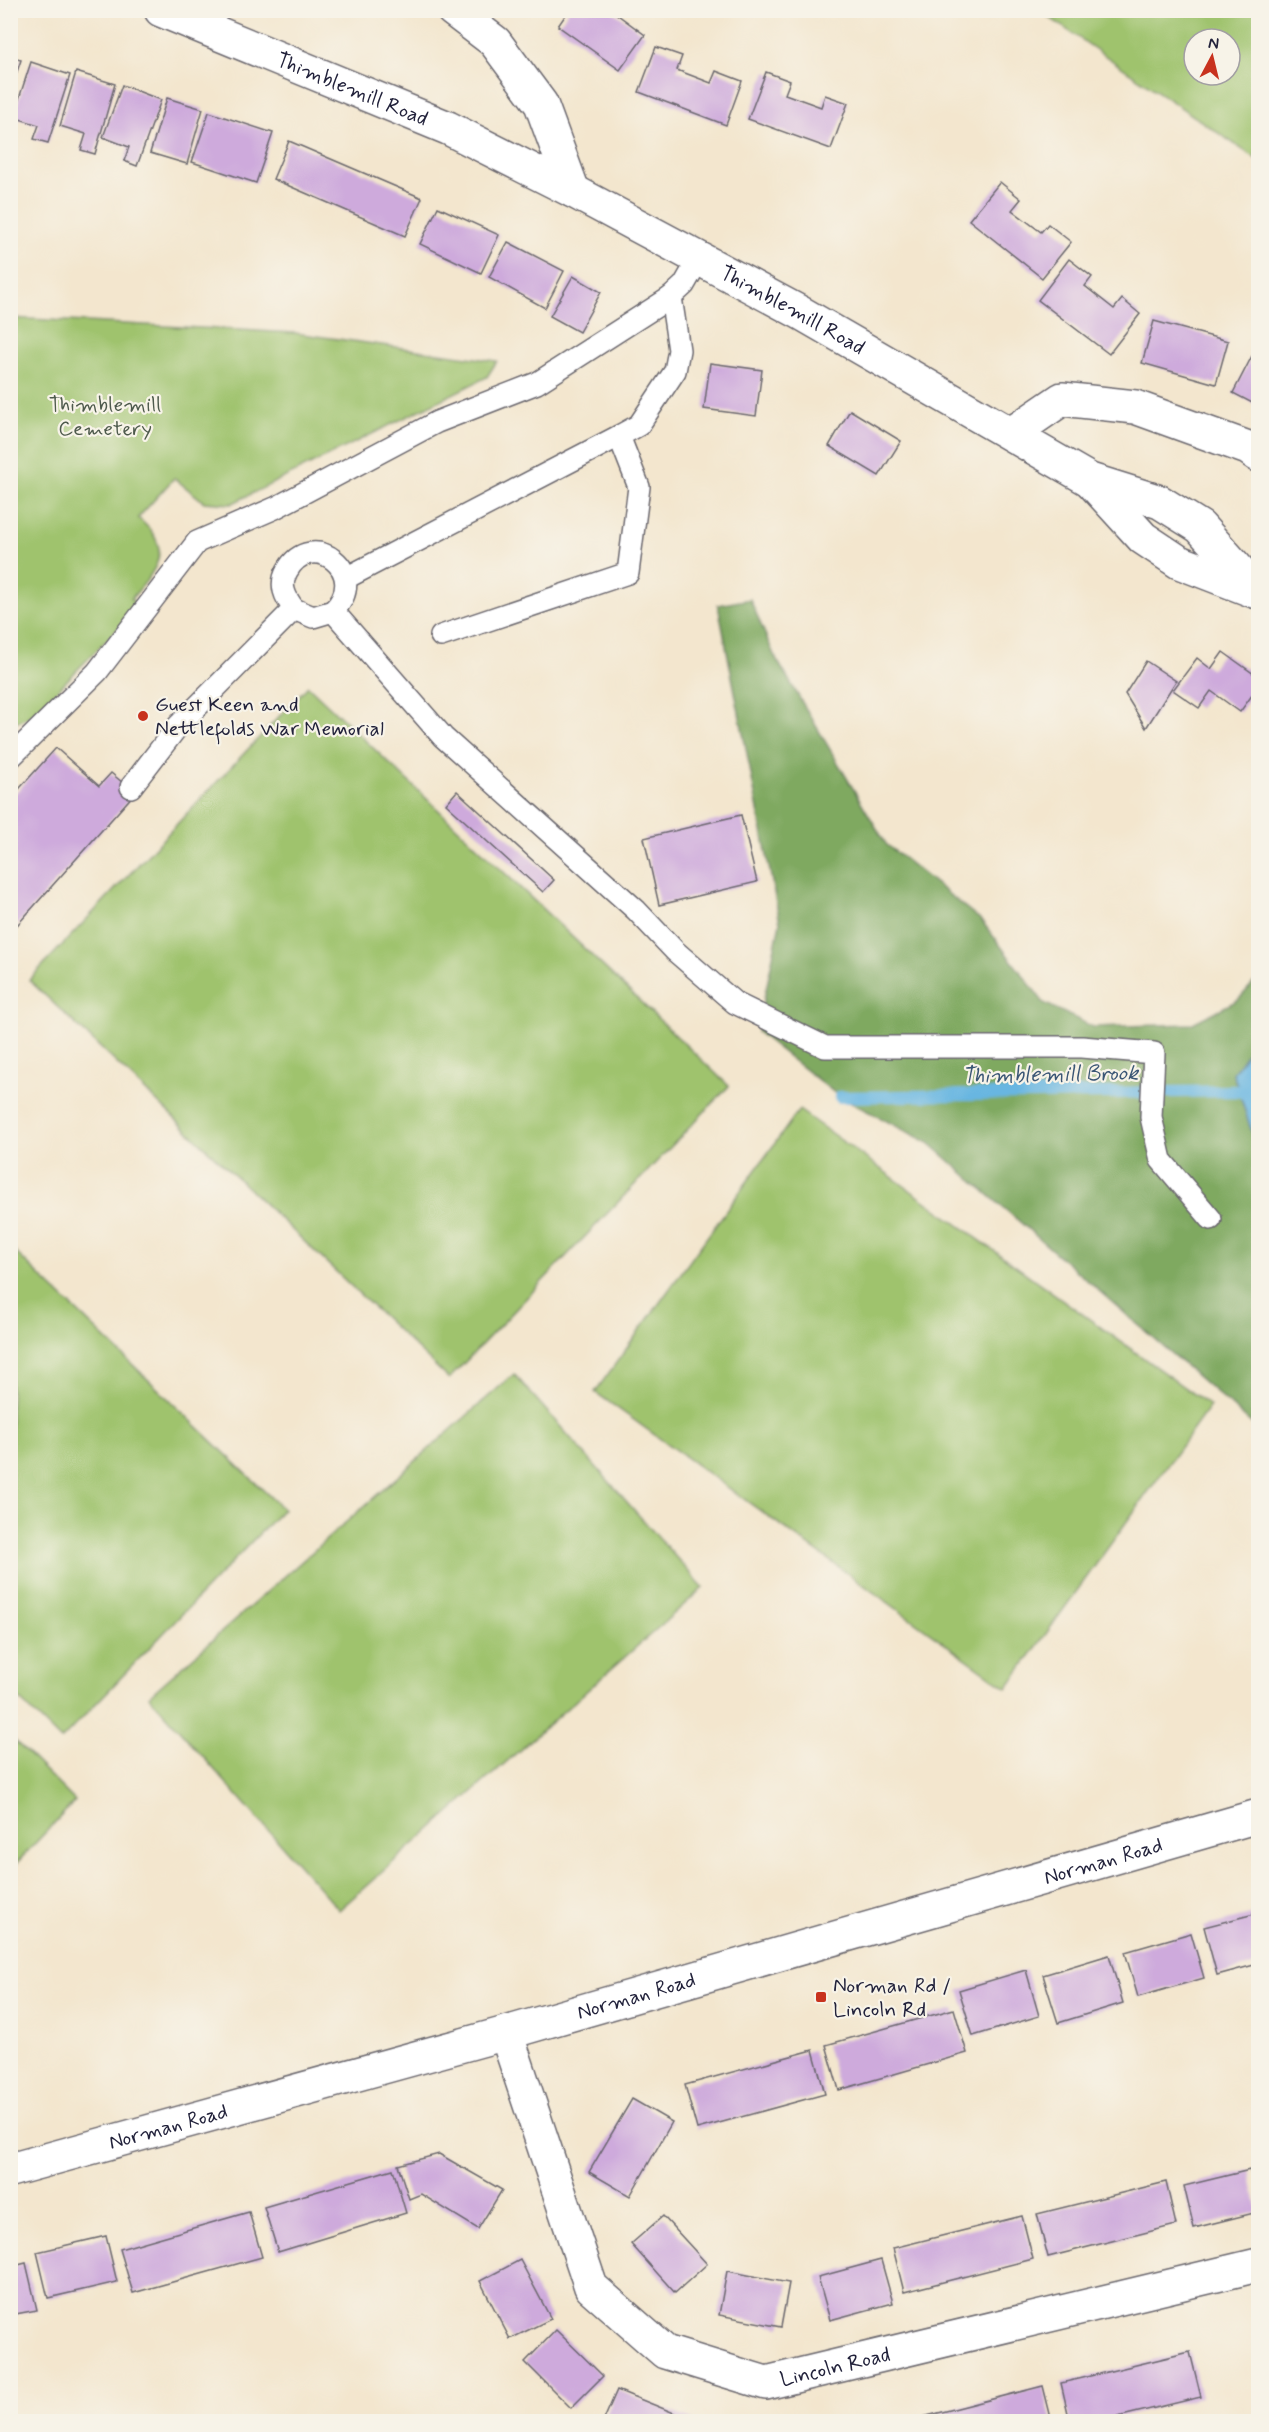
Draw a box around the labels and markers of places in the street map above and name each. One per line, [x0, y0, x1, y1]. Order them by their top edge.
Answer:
place label: Guest Keen and Nettlefolds War Memorial [155, 691, 384, 745]
marker: Guest Keen and Nettlefolds War Memorial [136, 709, 150, 723]
place label: Norman Rd / Lincoln Rd [833, 1972, 951, 2024]
marker: Norman Rd / Lincoln Rd [814, 1990, 828, 2004]

